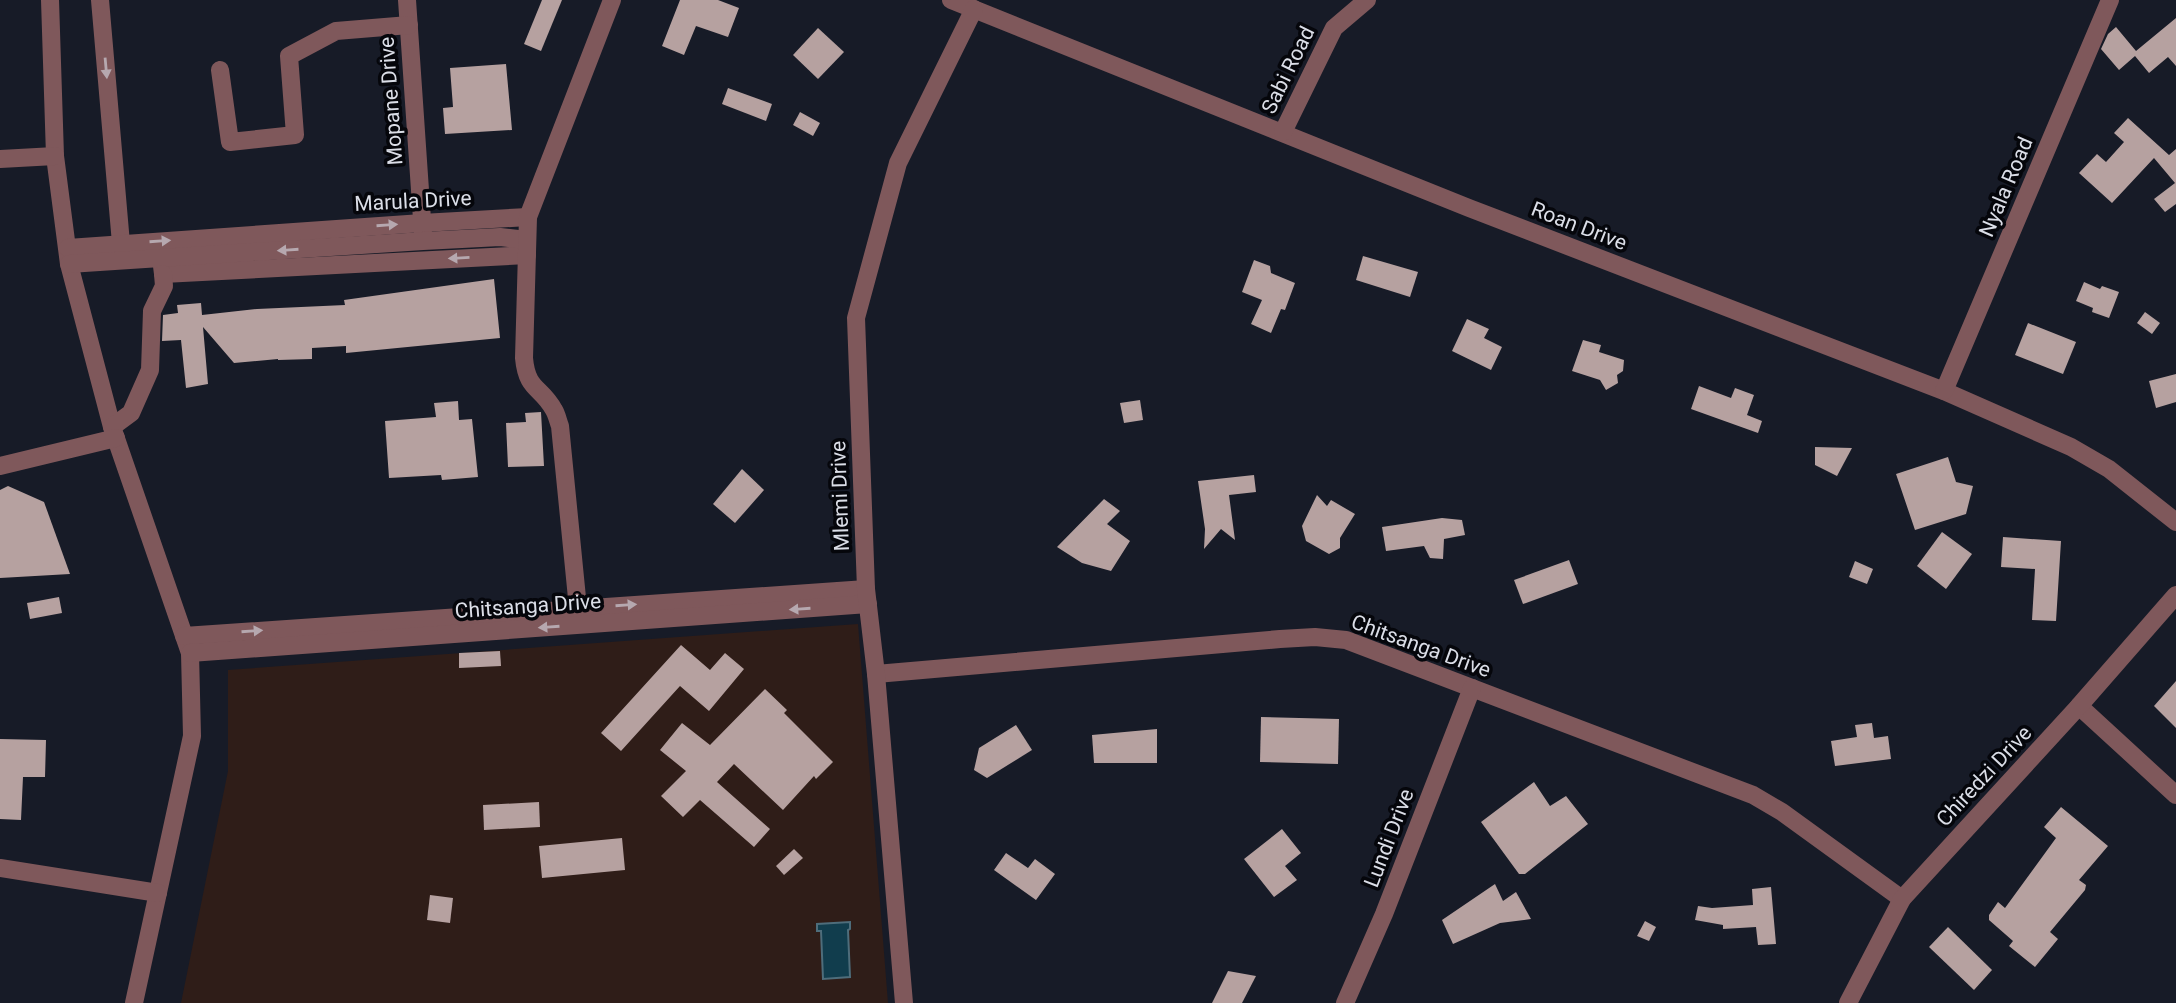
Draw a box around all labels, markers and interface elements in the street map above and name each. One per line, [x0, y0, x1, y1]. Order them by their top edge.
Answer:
street label: Sabi Road [1257, 22, 1319, 118]
street label: Mopane Drive [375, 36, 407, 166]
one-way arrow [101, 57, 112, 79]
street label: Nyala Road [1974, 133, 2038, 241]
street label: Marula Drive [354, 186, 472, 216]
street label: Roan Drive [1528, 197, 1630, 255]
one-way arrow [377, 219, 399, 230]
one-way arrow [150, 235, 172, 246]
one-way arrow [276, 244, 298, 255]
one-way arrow [448, 253, 470, 264]
street label: Mlemi Drive [826, 440, 854, 552]
street label: Chitsanga Drive [454, 589, 602, 623]
one-way arrow [615, 599, 637, 610]
one-way arrow [789, 603, 811, 614]
street label: Chitsanga Drive [1348, 610, 1494, 682]
one-way arrow [537, 622, 559, 633]
one-way arrow [242, 625, 264, 636]
street label: Chiredzi Drive [1932, 721, 2036, 831]
street label: Lundi Drive [1359, 785, 1419, 891]

